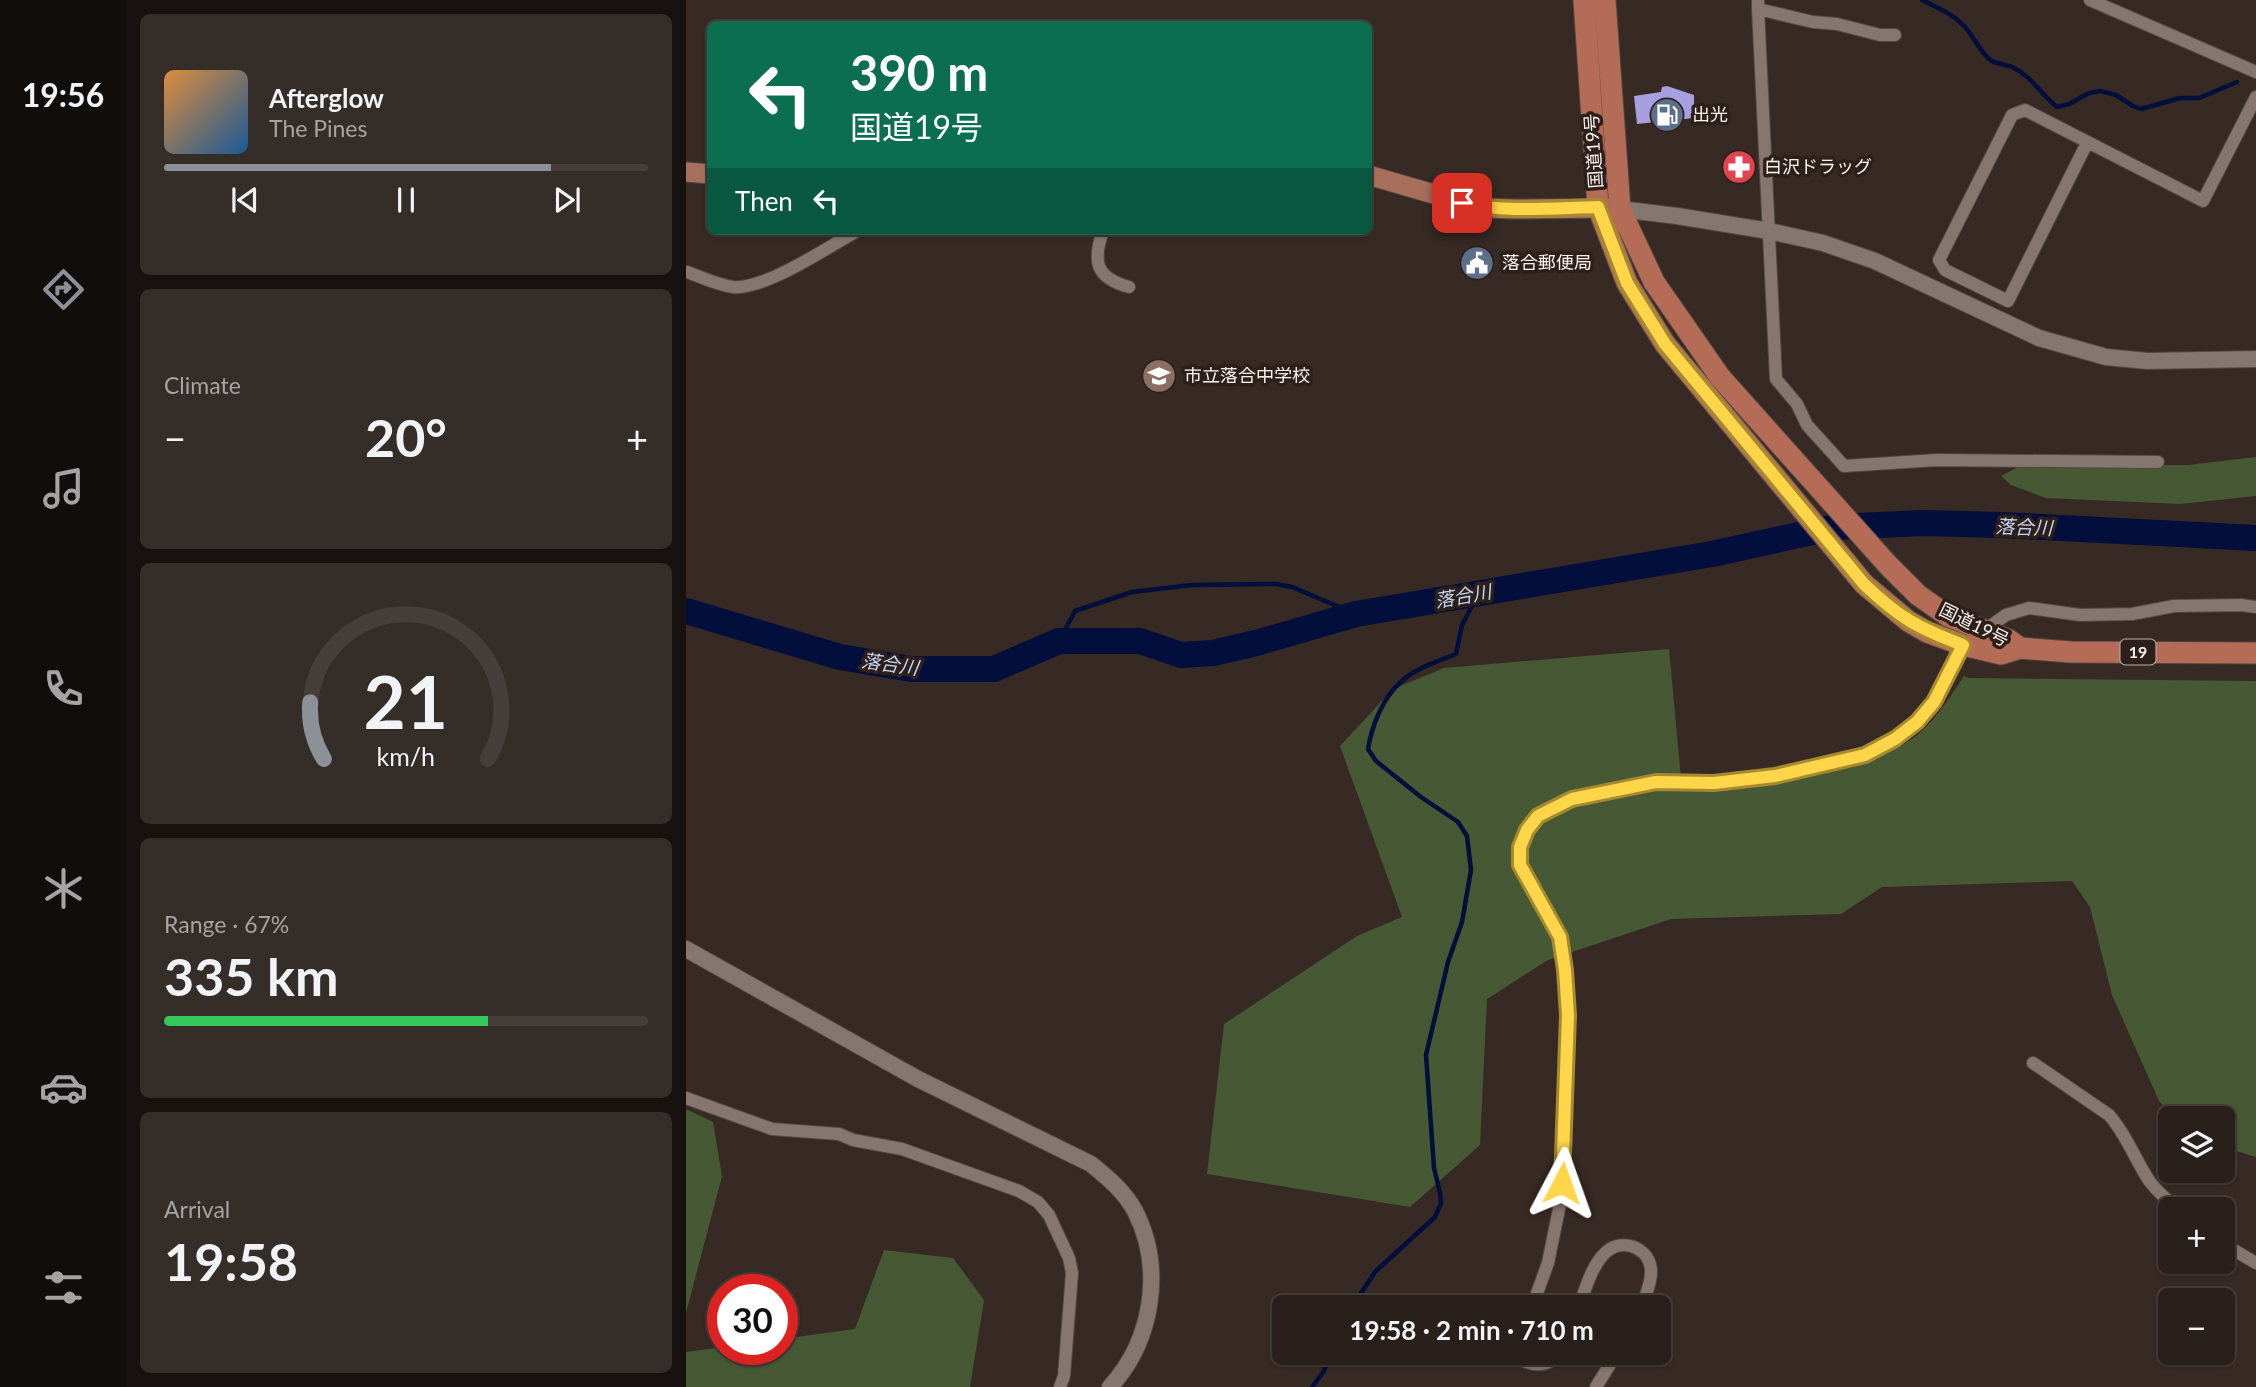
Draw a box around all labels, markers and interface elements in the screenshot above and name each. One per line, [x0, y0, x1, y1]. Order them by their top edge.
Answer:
text: 390 m [850, 43, 988, 101]
icon: left [735, 49, 826, 140]
text: 19:56 [22, 75, 104, 114]
text: Afterglow [269, 82, 384, 114]
fuel station icon: 出光 [1648, 96, 1686, 134]
place label: 出光 [1692, 103, 1728, 125]
text: 国道19号 [850, 107, 983, 146]
street label: 国道19号 [1579, 113, 1607, 189]
text: The Pines [269, 114, 367, 142]
pharmacy icon: 白沢ドラッグ [1720, 148, 1758, 186]
place label: 白沢ドラッグ [1764, 155, 1872, 177]
pin [1432, 173, 1492, 233]
icon: previous [226, 181, 264, 219]
icon: pause [387, 181, 425, 219]
icon: next [548, 181, 586, 219]
icon: left [807, 182, 845, 220]
icon: arrive [1443, 184, 1481, 222]
text: Then [735, 185, 793, 217]
public building icon: 落合郵便局 [1458, 244, 1496, 282]
place label: 落合郵便局 [1502, 251, 1592, 273]
icon: directions [39, 265, 88, 314]
school or university icon: 市立落合中学校 [1140, 357, 1178, 395]
place label: 市立落合中学校 [1184, 364, 1310, 386]
text: Climate [164, 371, 241, 399]
text: 20° [365, 406, 447, 468]
text: − [164, 415, 186, 461]
text: + [626, 415, 648, 461]
icon: music [39, 464, 88, 513]
water label: 落合川 [1995, 514, 2055, 539]
water label: 落合川 [1433, 579, 1495, 612]
street label: 国道19号 [1936, 598, 2013, 650]
road number: 19 [2120, 639, 2156, 664]
water label: 落合川 [860, 648, 922, 679]
text: 21 [364, 658, 448, 746]
icon: phone [39, 664, 88, 713]
text: km/h [377, 741, 435, 771]
icon: climate [39, 864, 88, 913]
text: Range · 67% [164, 910, 289, 938]
text: 335 km [164, 945, 338, 1007]
icon: car [39, 1063, 88, 1112]
map controls [2158, 1106, 2235, 1365]
button: layers [2158, 1106, 2235, 1183]
position arrow [1525, 1146, 1599, 1220]
text: Arrival [164, 1195, 230, 1223]
button: + [2158, 1197, 2235, 1274]
text: 19:58 [164, 1230, 298, 1292]
icon: filters [39, 1263, 88, 1312]
speed limit sign: 30 [707, 1274, 798, 1365]
button: − [2158, 1288, 2235, 1365]
text: 19:58 · 2 min · 710 m [1349, 1314, 1594, 1346]

